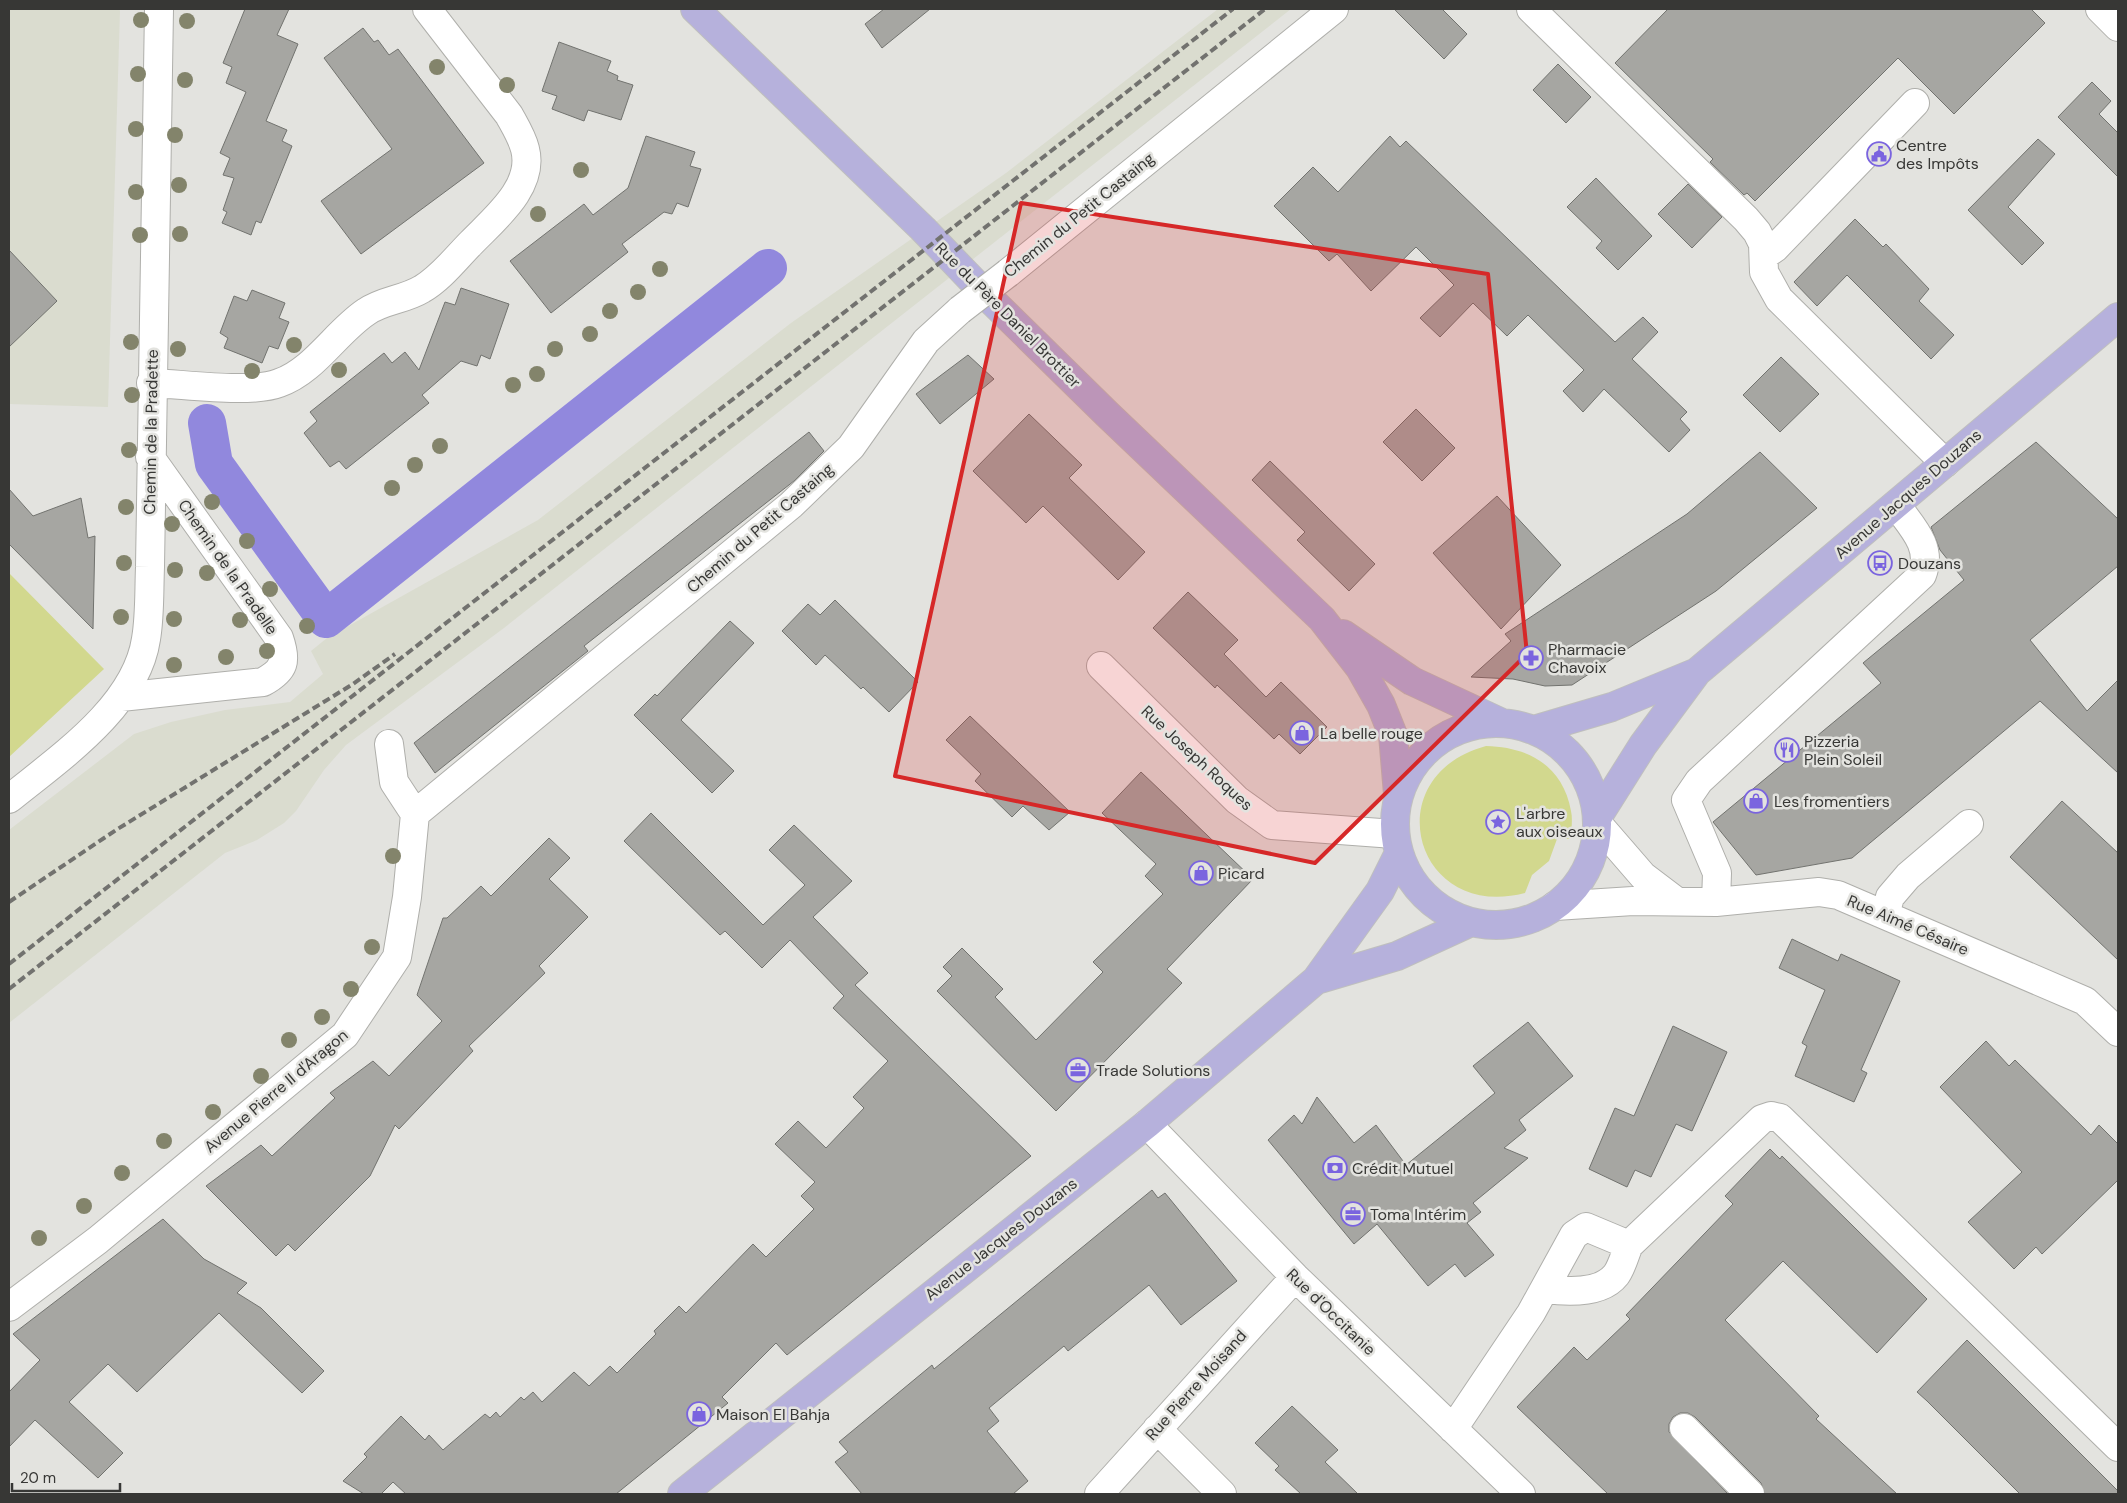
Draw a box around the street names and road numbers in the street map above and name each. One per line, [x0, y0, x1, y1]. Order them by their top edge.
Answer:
street label: Chemin du Petit Castaing [999, 148, 1159, 282]
street label: Rue du Père Daniel Brottier [931, 238, 1085, 392]
street label: Chemin de la Pradette [139, 349, 163, 515]
street label: Avenue Jacques Douzans [1831, 425, 1985, 563]
street label: Chemin du Petit Castaing [682, 458, 838, 598]
street label: Chemin de la Pradelle [173, 495, 283, 639]
street label: Rue Joseph Roques [1137, 701, 1257, 815]
street label: Rue Aimé Césaire [1844, 890, 1972, 960]
street label: Avenue Pierre II d'Aragon [200, 1025, 352, 1157]
street label: Avenue Jacques Douzans [920, 1173, 1082, 1305]
street label: Rue d'Occitanie [1282, 1264, 1380, 1360]
street label: Rue Pierre Moisand [1141, 1325, 1251, 1445]

